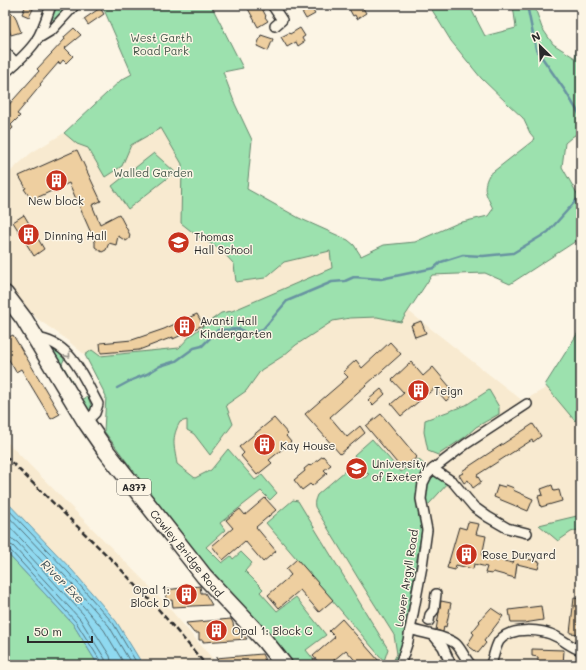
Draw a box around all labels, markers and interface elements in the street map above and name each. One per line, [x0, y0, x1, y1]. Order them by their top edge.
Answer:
north arrow [520, 26, 560, 66]
text: N [529, 28, 543, 45]
park label: West Garth Road Park [130, 30, 192, 58]
park label: Walled Garden [113, 165, 193, 180]
building icon: New block [43, 167, 69, 193]
place label: New block [28, 193, 84, 208]
building icon: Dinning Hall [16, 222, 42, 248]
place label: Dinning Hall [44, 228, 107, 243]
school or university icon: Thomas Hall School [165, 229, 191, 255]
place label: Thomas Hall School [194, 229, 252, 257]
building icon: Avanti Hall Kindergarten [172, 313, 198, 339]
place label: Avanti Hall Kindergarten [200, 313, 272, 341]
one-way arrow [64, 350, 71, 358]
building icon: Teign [405, 377, 431, 403]
place label: Teign [434, 383, 463, 398]
building icon: Kay House [252, 432, 278, 458]
place label: Kay House [280, 438, 336, 453]
school or university icon: University of Exeter [343, 456, 369, 482]
place label: University of Exeter [372, 456, 426, 484]
road number: A377 [117, 479, 151, 495]
street label: Cowley Bridge Road [147, 506, 227, 600]
street label: Lower Argyll Road [391, 528, 421, 628]
building icon: Rose Duryard [453, 541, 479, 567]
place label: Rose Duryard [482, 547, 555, 562]
water label: River Exe [38, 556, 88, 606]
place label: Opal 1: Block D [130, 582, 170, 610]
building icon: Opal 1: Block D [173, 582, 199, 608]
building icon: Opal 1: Block C [203, 617, 229, 643]
scale bar [28, 618, 92, 644]
text: 50 m [34, 623, 62, 639]
place label: Opal 1: Block C [232, 623, 312, 638]

